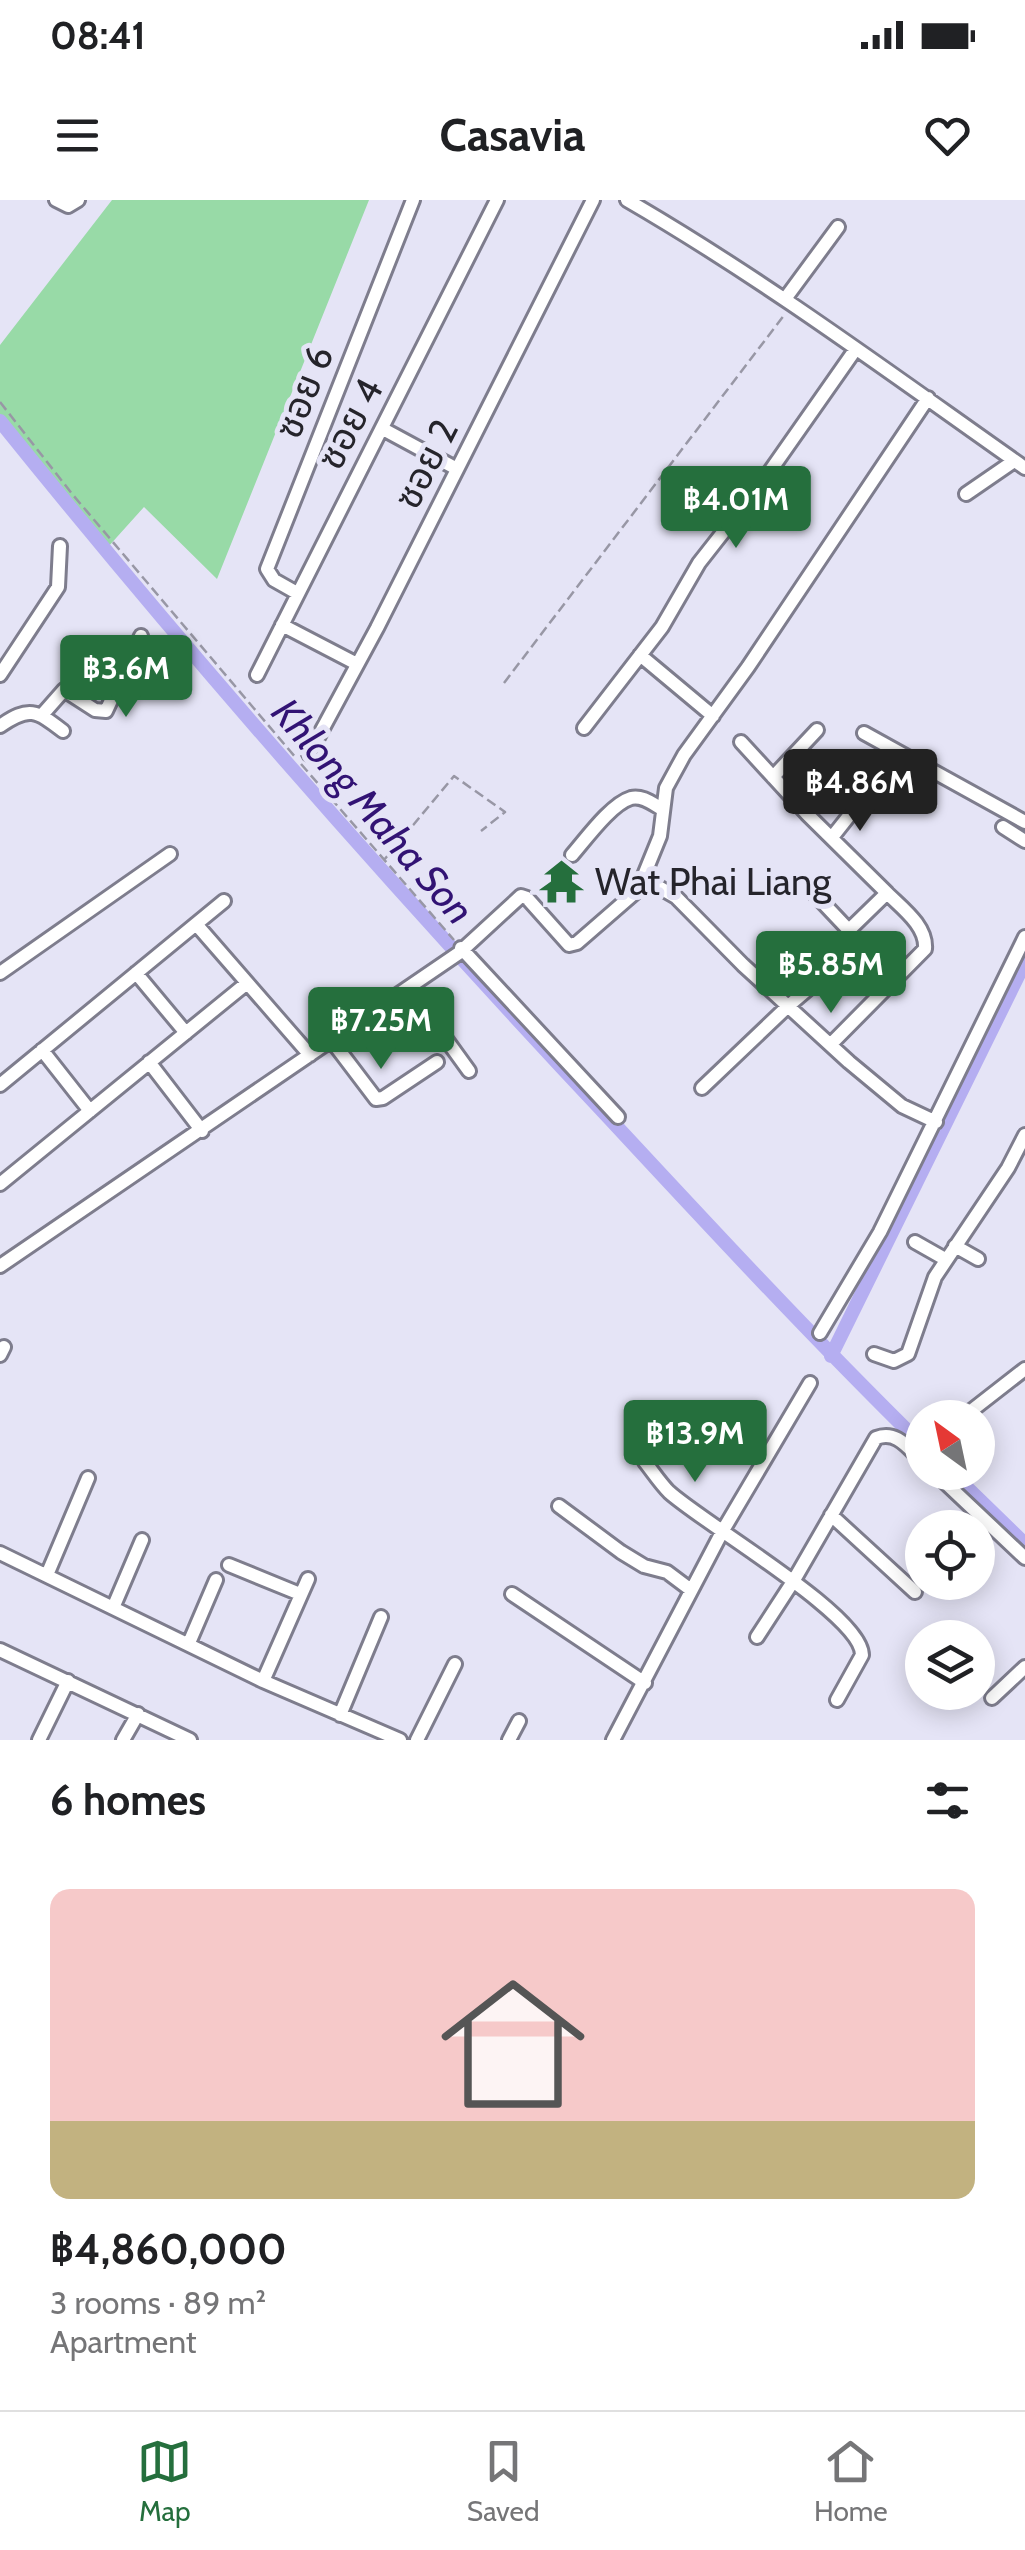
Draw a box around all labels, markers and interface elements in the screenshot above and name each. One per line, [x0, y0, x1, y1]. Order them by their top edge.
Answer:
text: 08:41 [50, 12, 146, 59]
icon: menu [50, 108, 105, 163]
text: Casavia [440, 108, 585, 162]
icon: heart [920, 108, 975, 163]
street label: ซอย 6 [264, 339, 343, 445]
street label: ซอย 4 [306, 370, 393, 477]
street label: ซอย 2 [383, 411, 468, 516]
pin: ฿4.01M [655, 466, 817, 551]
text: ฿4.01M [683, 479, 789, 518]
pin: ฿3.6M [56, 635, 196, 720]
text: ฿3.6M [82, 648, 170, 687]
water label: Khlong Maha Son [262, 688, 485, 934]
pin: ฿4.86M [779, 749, 941, 834]
text: ฿4.86M [805, 762, 915, 801]
temple icon: Wat Phai Liang [538, 858, 586, 906]
place label: Wat Phai Liang [595, 858, 832, 905]
pin: ฿5.85M [750, 931, 912, 1016]
text: ฿5.85M [778, 944, 884, 983]
pin: ฿7.25M [300, 987, 462, 1072]
text: ฿7.25M [330, 1000, 432, 1039]
pin: ฿13.9M [614, 1400, 776, 1485]
north arrow [905, 1400, 995, 1490]
map controls [905, 1400, 995, 1710]
text: ฿13.9M [646, 1413, 744, 1452]
button: locate [905, 1510, 995, 1600]
button: layers [905, 1620, 995, 1710]
icon: filters [920, 1773, 975, 1828]
text: 6 homes [50, 1774, 206, 1826]
icon: home [423, 1954, 603, 2134]
text: ฿4,860,000 [50, 2223, 287, 2275]
text: 3 rooms · 89 m² [50, 2283, 266, 2322]
text: Apartment [50, 2322, 197, 2361]
tab: Map [137, 2434, 192, 2528]
tab: Saved [467, 2434, 540, 2528]
tab: Home [814, 2434, 888, 2528]

